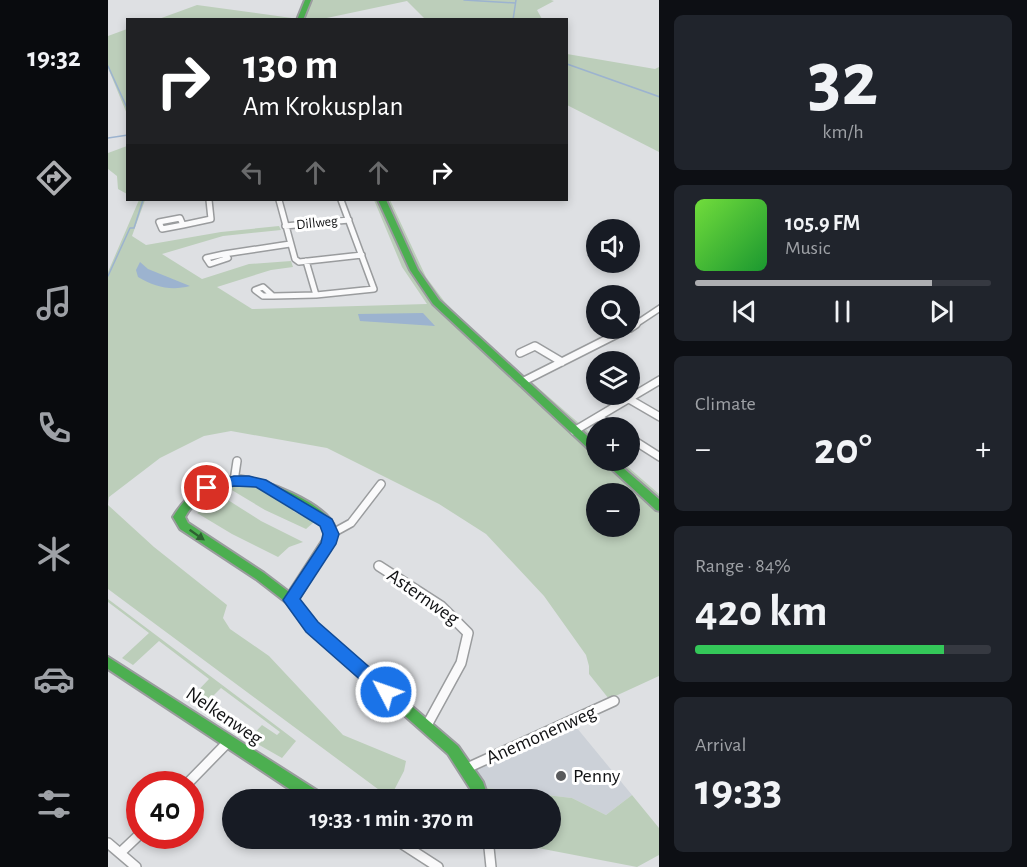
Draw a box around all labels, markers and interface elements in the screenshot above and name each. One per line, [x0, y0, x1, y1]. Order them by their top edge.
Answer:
icon: right [144, 42, 222, 120]
text: 32 [808, 42, 878, 120]
text: 19:32 [27, 44, 81, 71]
text: 130 m [243, 44, 338, 86]
text: Am Krokusplan [243, 93, 403, 120]
text: km/h [822, 122, 864, 142]
icon: left [236, 156, 269, 189]
icon: ahead [299, 156, 332, 189]
icon: ahead [362, 156, 395, 189]
icon: right [425, 156, 458, 189]
icon: directions [33, 157, 75, 199]
text: 105.9 FM [785, 212, 860, 234]
street label: Dillweg [296, 214, 339, 232]
map controls [586, 219, 640, 537]
button: sound [586, 219, 640, 273]
text: Music [785, 238, 831, 258]
icon: music [33, 282, 75, 324]
button: search [586, 285, 640, 339]
icon: previous [728, 295, 761, 328]
icon: pause [826, 295, 859, 328]
icon: next [925, 295, 958, 328]
button: layers [586, 351, 640, 405]
text: Climate [695, 394, 756, 414]
icon: phone [33, 407, 75, 449]
button: + [586, 417, 640, 471]
text: 20° [814, 427, 872, 472]
text: − [695, 433, 711, 466]
text: + [975, 433, 991, 466]
pin [181, 462, 232, 513]
icon: arrive [190, 471, 223, 504]
button: − [586, 483, 640, 537]
one-way arrow [189, 528, 204, 540]
icon: climate [33, 533, 75, 575]
text: Range · 84% [695, 556, 791, 576]
street label: Asternweg [383, 565, 463, 629]
text: 420 km [695, 589, 828, 634]
icon: car [33, 658, 75, 700]
position arrow [354, 660, 418, 724]
street label: Nelkenweg [182, 683, 266, 749]
street label: Anemonenweg [483, 702, 599, 768]
text: Arrival [695, 735, 746, 755]
place label: Penny [573, 766, 621, 786]
text: 19:33 [695, 768, 782, 813]
marker: Penny [554, 769, 568, 783]
speed limit sign: 40 [126, 771, 204, 849]
icon: filters [33, 783, 75, 825]
text: 19:33 · 1 min · 370 m [310, 808, 473, 830]

